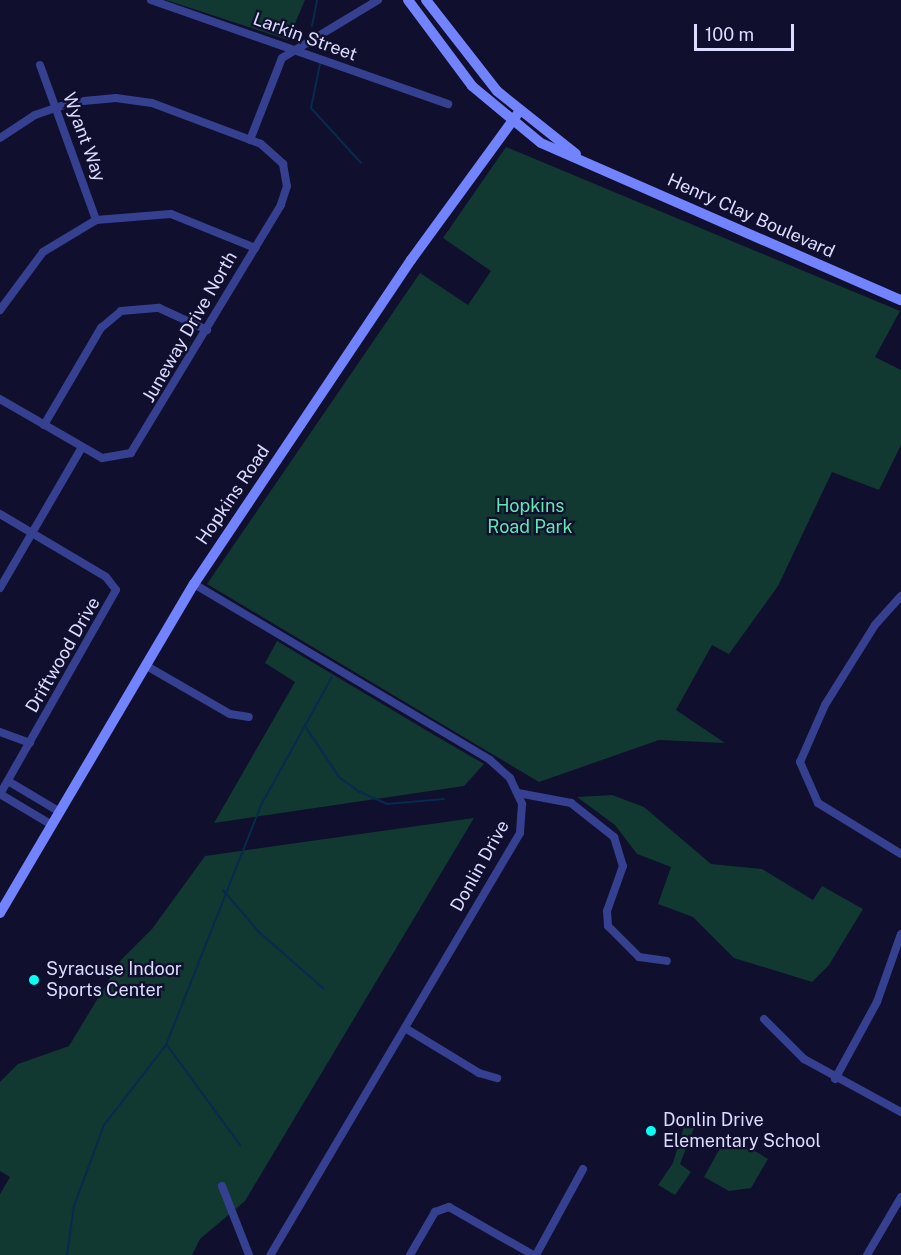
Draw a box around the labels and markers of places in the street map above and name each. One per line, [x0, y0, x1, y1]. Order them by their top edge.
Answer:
place label: Syracuse Indoor Sports Center [46, 959, 182, 1002]
marker: Syracuse Indoor Sports Center [27, 973, 41, 987]
place label: Donlin Drive Elementary School [663, 1110, 821, 1152]
marker: Donlin Drive Elementary School [644, 1124, 658, 1138]

